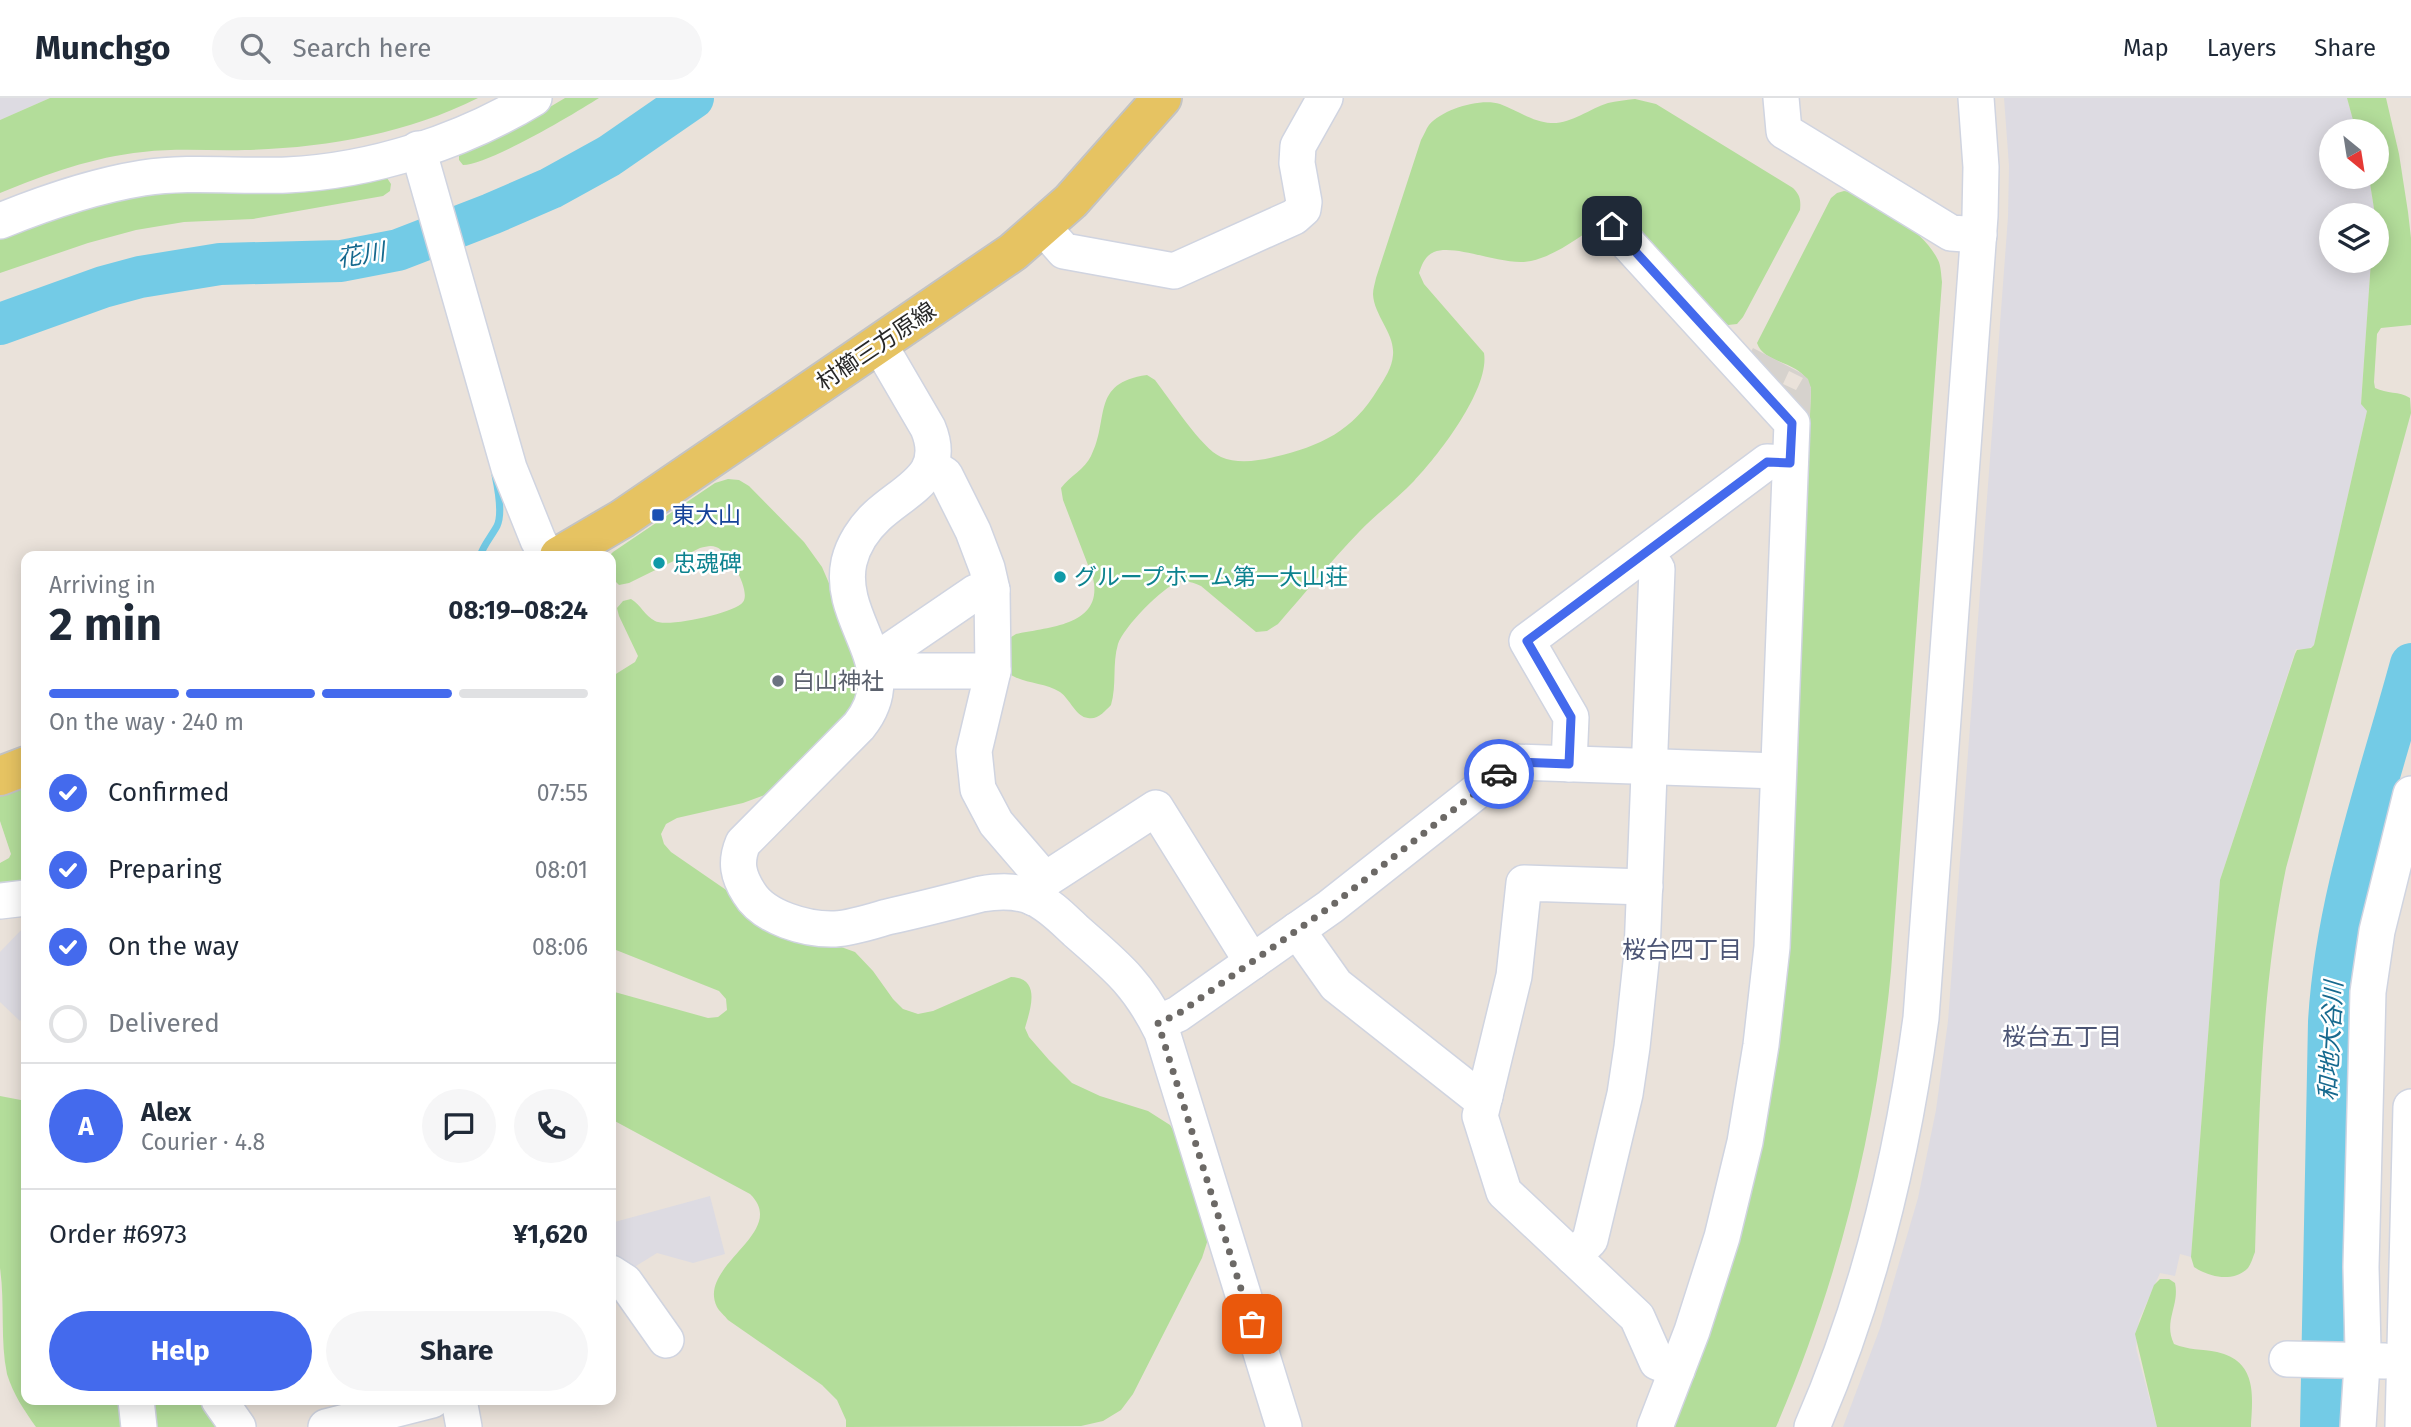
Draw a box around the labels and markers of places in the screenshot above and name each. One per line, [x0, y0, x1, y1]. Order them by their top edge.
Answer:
pin [1582, 196, 1642, 256]
place label: 東大山 [672, 501, 741, 529]
marker: 東大山 [650, 507, 666, 523]
place label: 忠魂碑 [673, 549, 742, 577]
marker: 忠魂碑 [651, 555, 667, 571]
place label: グループホーム第一大山荘 [1074, 563, 1348, 591]
marker: グループホーム第一大山荘 [1052, 569, 1068, 585]
place label: 白山神社 [792, 667, 884, 695]
marker: 白山神社 [770, 673, 786, 689]
pin [1222, 1294, 1282, 1354]

